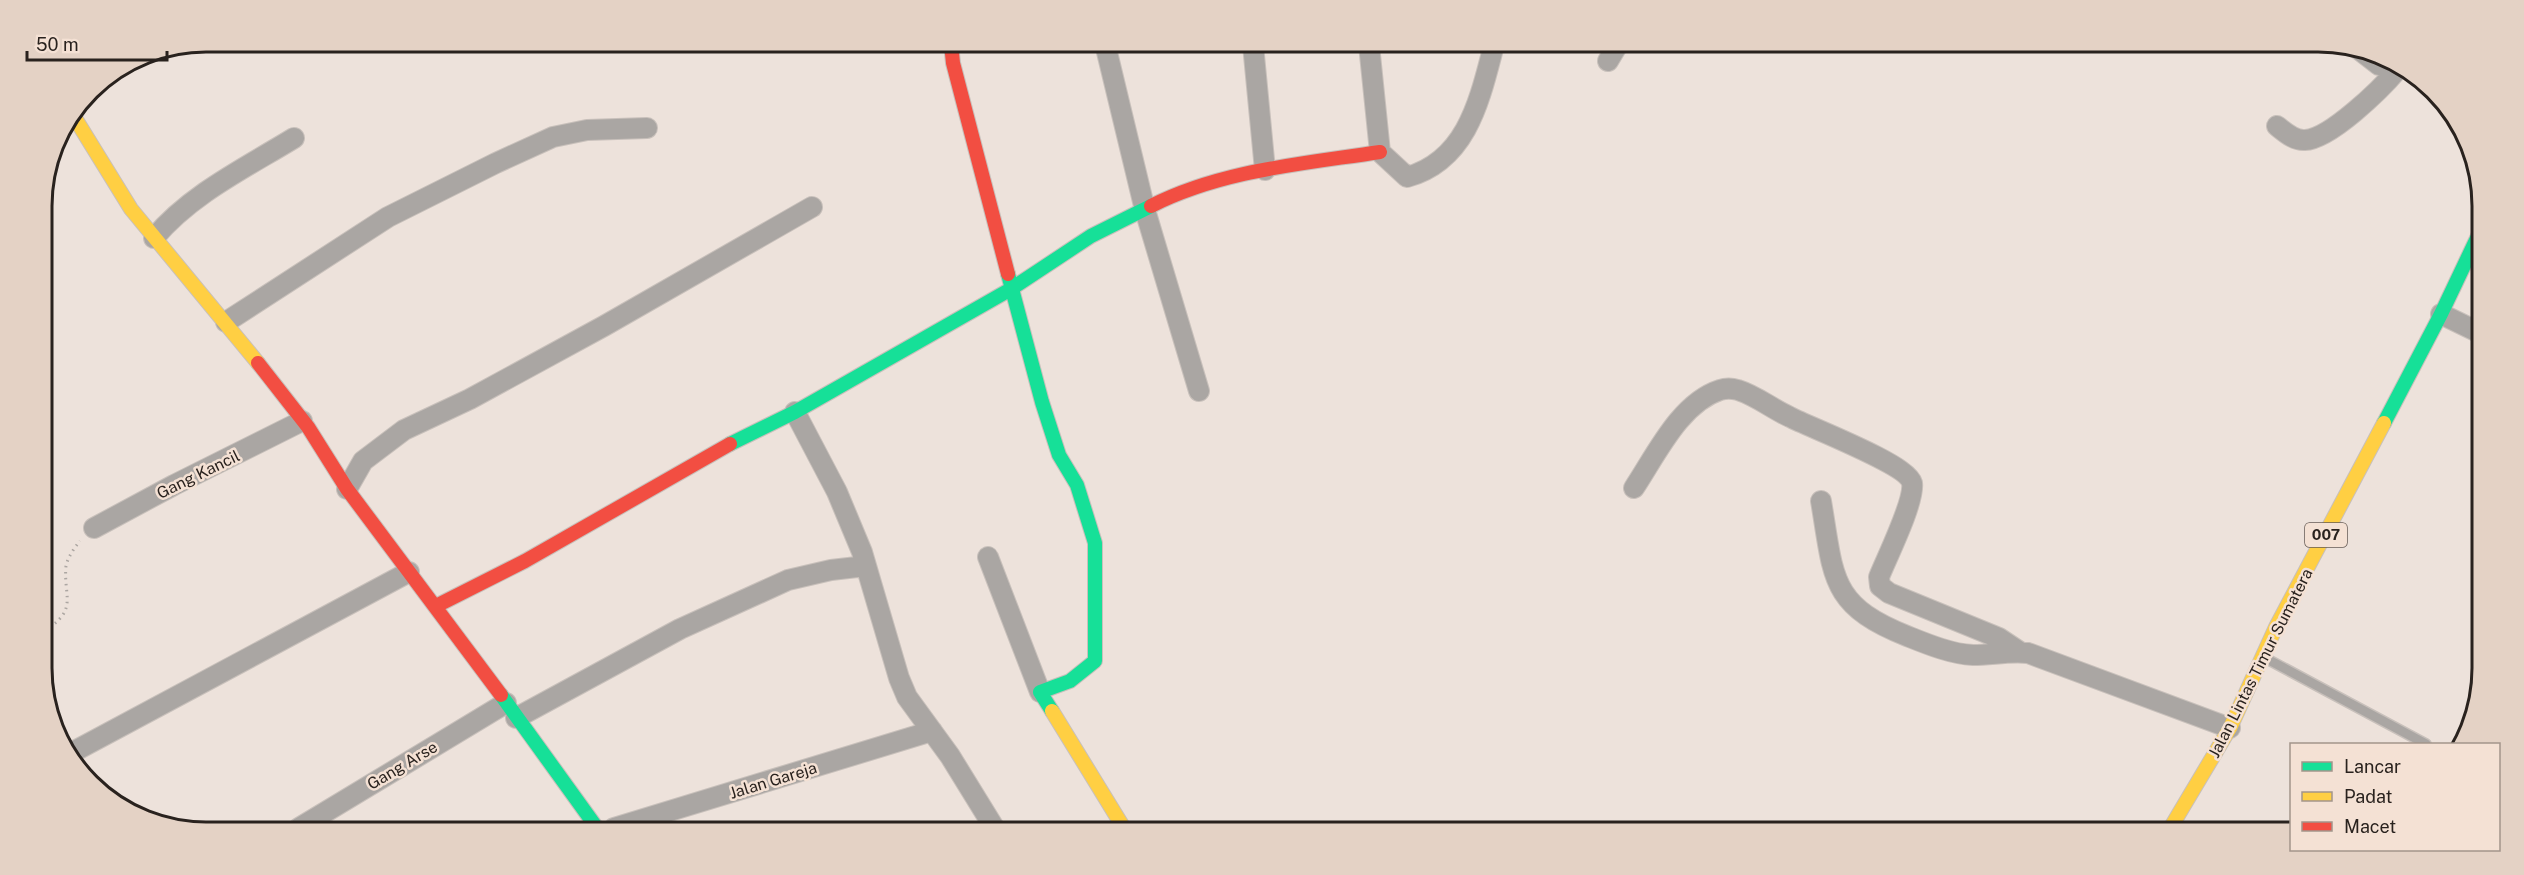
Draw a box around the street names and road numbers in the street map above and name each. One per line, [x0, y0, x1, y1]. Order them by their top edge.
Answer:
street label: Gang Kancil [154, 446, 243, 503]
road number: 007 [2305, 523, 2347, 547]
street label: Jalan Lintas Timur Sumatera [2204, 565, 2317, 761]
street label: Gang Arse [364, 737, 441, 794]
street label: Jalan Gareja [727, 758, 819, 803]

